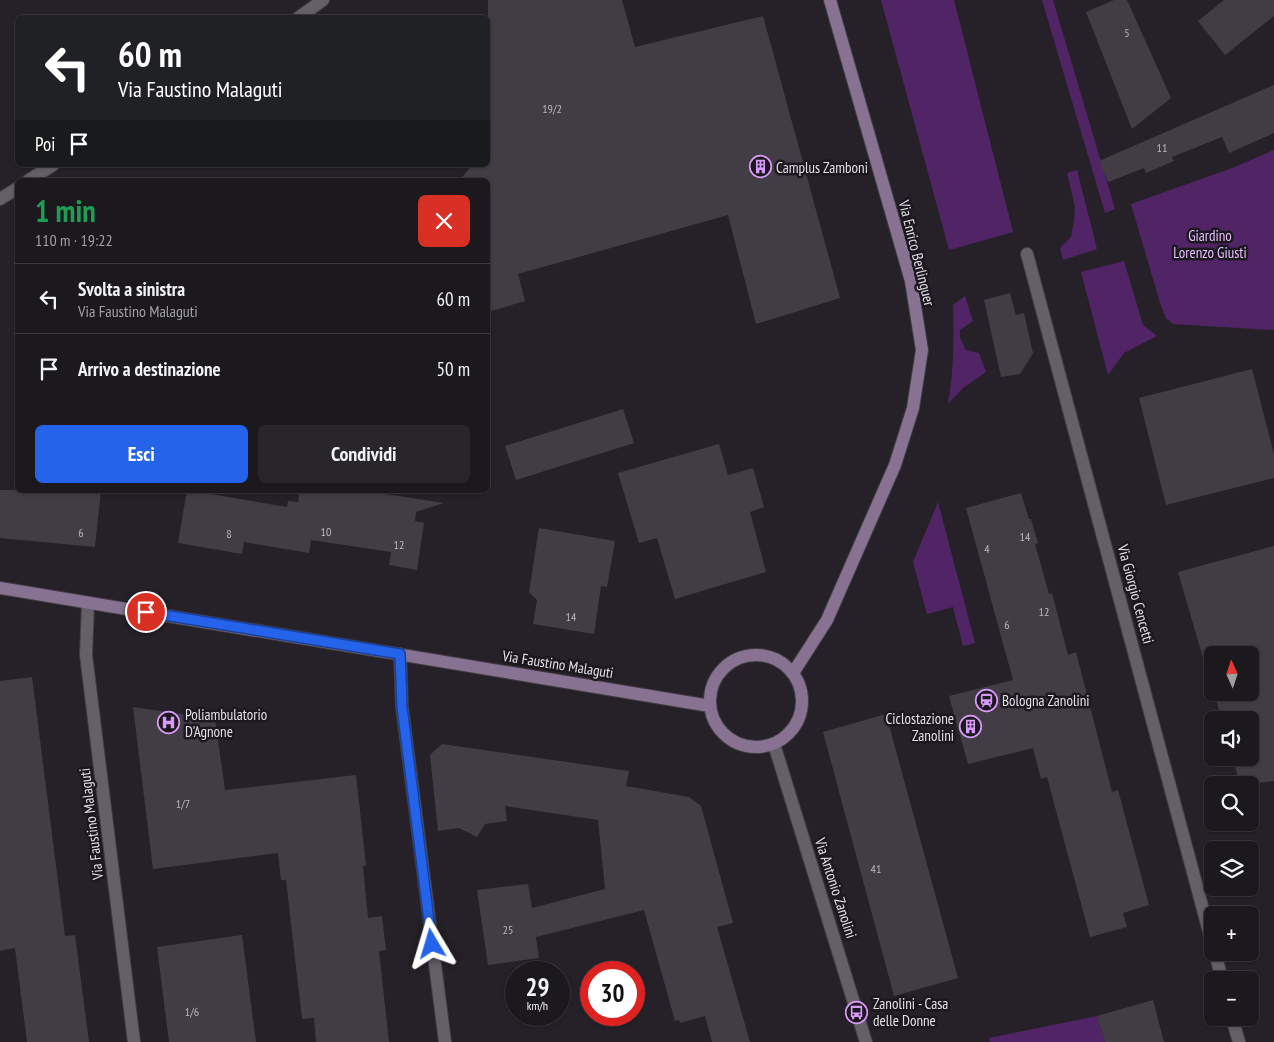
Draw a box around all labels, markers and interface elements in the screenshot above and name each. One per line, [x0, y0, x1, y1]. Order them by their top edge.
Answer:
house number: 5 [1124, 25, 1130, 40]
text: 60 m [118, 31, 182, 77]
icon: left [35, 35, 100, 100]
text: Via Faustino Malaguti [118, 75, 283, 103]
house number: 19/2 [542, 101, 562, 116]
icon: arrive [65, 130, 93, 158]
text: Poi [35, 132, 55, 156]
house number: 11 [1157, 140, 1167, 155]
building icon: Camplus Zamboni [748, 155, 772, 179]
place label: Camplus Zamboni [776, 158, 868, 177]
text: 1 min [35, 191, 96, 230]
button: close [418, 195, 470, 247]
street label: Via Enrico Berlinguer [894, 197, 940, 309]
park label: Giardino Lorenzo Giusti [1173, 226, 1247, 262]
text: 110 m · 19:22 [35, 230, 113, 250]
text: Svolta a sinistra [78, 277, 185, 301]
icon: left [35, 285, 63, 313]
text: 60 m [437, 287, 470, 311]
text: Via Faustino Malaguti [78, 301, 198, 321]
icon: arrive [35, 355, 63, 383]
text: Arrivo a destinazione [78, 357, 221, 381]
text: 50 m [437, 357, 470, 381]
button: Esci [35, 425, 248, 483]
button: Condividi [258, 425, 470, 483]
house number: 10 [321, 524, 331, 539]
house number: 6 [78, 525, 84, 540]
house number: 8 [226, 526, 232, 541]
house number: 14 [1020, 529, 1031, 544]
house number: 12 [394, 537, 404, 552]
house number: 4 [984, 541, 990, 556]
street label: Via Giorgio Cencetti [1113, 541, 1158, 646]
pin [125, 591, 167, 633]
icon: arrive [132, 598, 160, 626]
house number: 12 [1039, 604, 1049, 619]
house number: 14 [566, 609, 577, 624]
house number: 6 [1004, 617, 1010, 632]
street label: Via Faustino Malaguti [500, 646, 615, 682]
north arrow [1204, 646, 1259, 701]
map controls [1204, 646, 1259, 1026]
station icon: Bologna Zanolini [974, 688, 998, 712]
place label: Bologna Zanolini [1002, 691, 1090, 710]
place label: Poliambulatorio D'Agnone [185, 705, 267, 741]
place label: Ciclostazione Zanolini [885, 709, 954, 745]
hospital icon: Poliambulatorio D'Agnone [157, 711, 181, 735]
button: sound [1204, 711, 1259, 766]
building icon: Ciclostazione Zanolini [958, 715, 982, 739]
street label: Via Faustino Malaguti [75, 767, 107, 882]
button: search [1204, 776, 1259, 831]
house number: 1/7 [176, 796, 190, 811]
street label: Via Antonio Zanolini [811, 834, 861, 941]
button: layers [1204, 841, 1259, 896]
house number: 41 [871, 861, 881, 876]
button: + [1204, 906, 1259, 961]
position arrow [405, 917, 457, 969]
house number: 25 [503, 922, 513, 937]
speed limit sign: 30 [580, 961, 645, 1026]
text: 29 [526, 971, 549, 1003]
button: − [1204, 971, 1259, 1026]
place label: Zanolini - Casa delle Donne [873, 994, 948, 1030]
text: km/h [527, 998, 548, 1013]
bus stop icon: Zanolini - Casa delle Donne [845, 1000, 869, 1024]
house number: 1/6 [185, 1004, 199, 1019]

